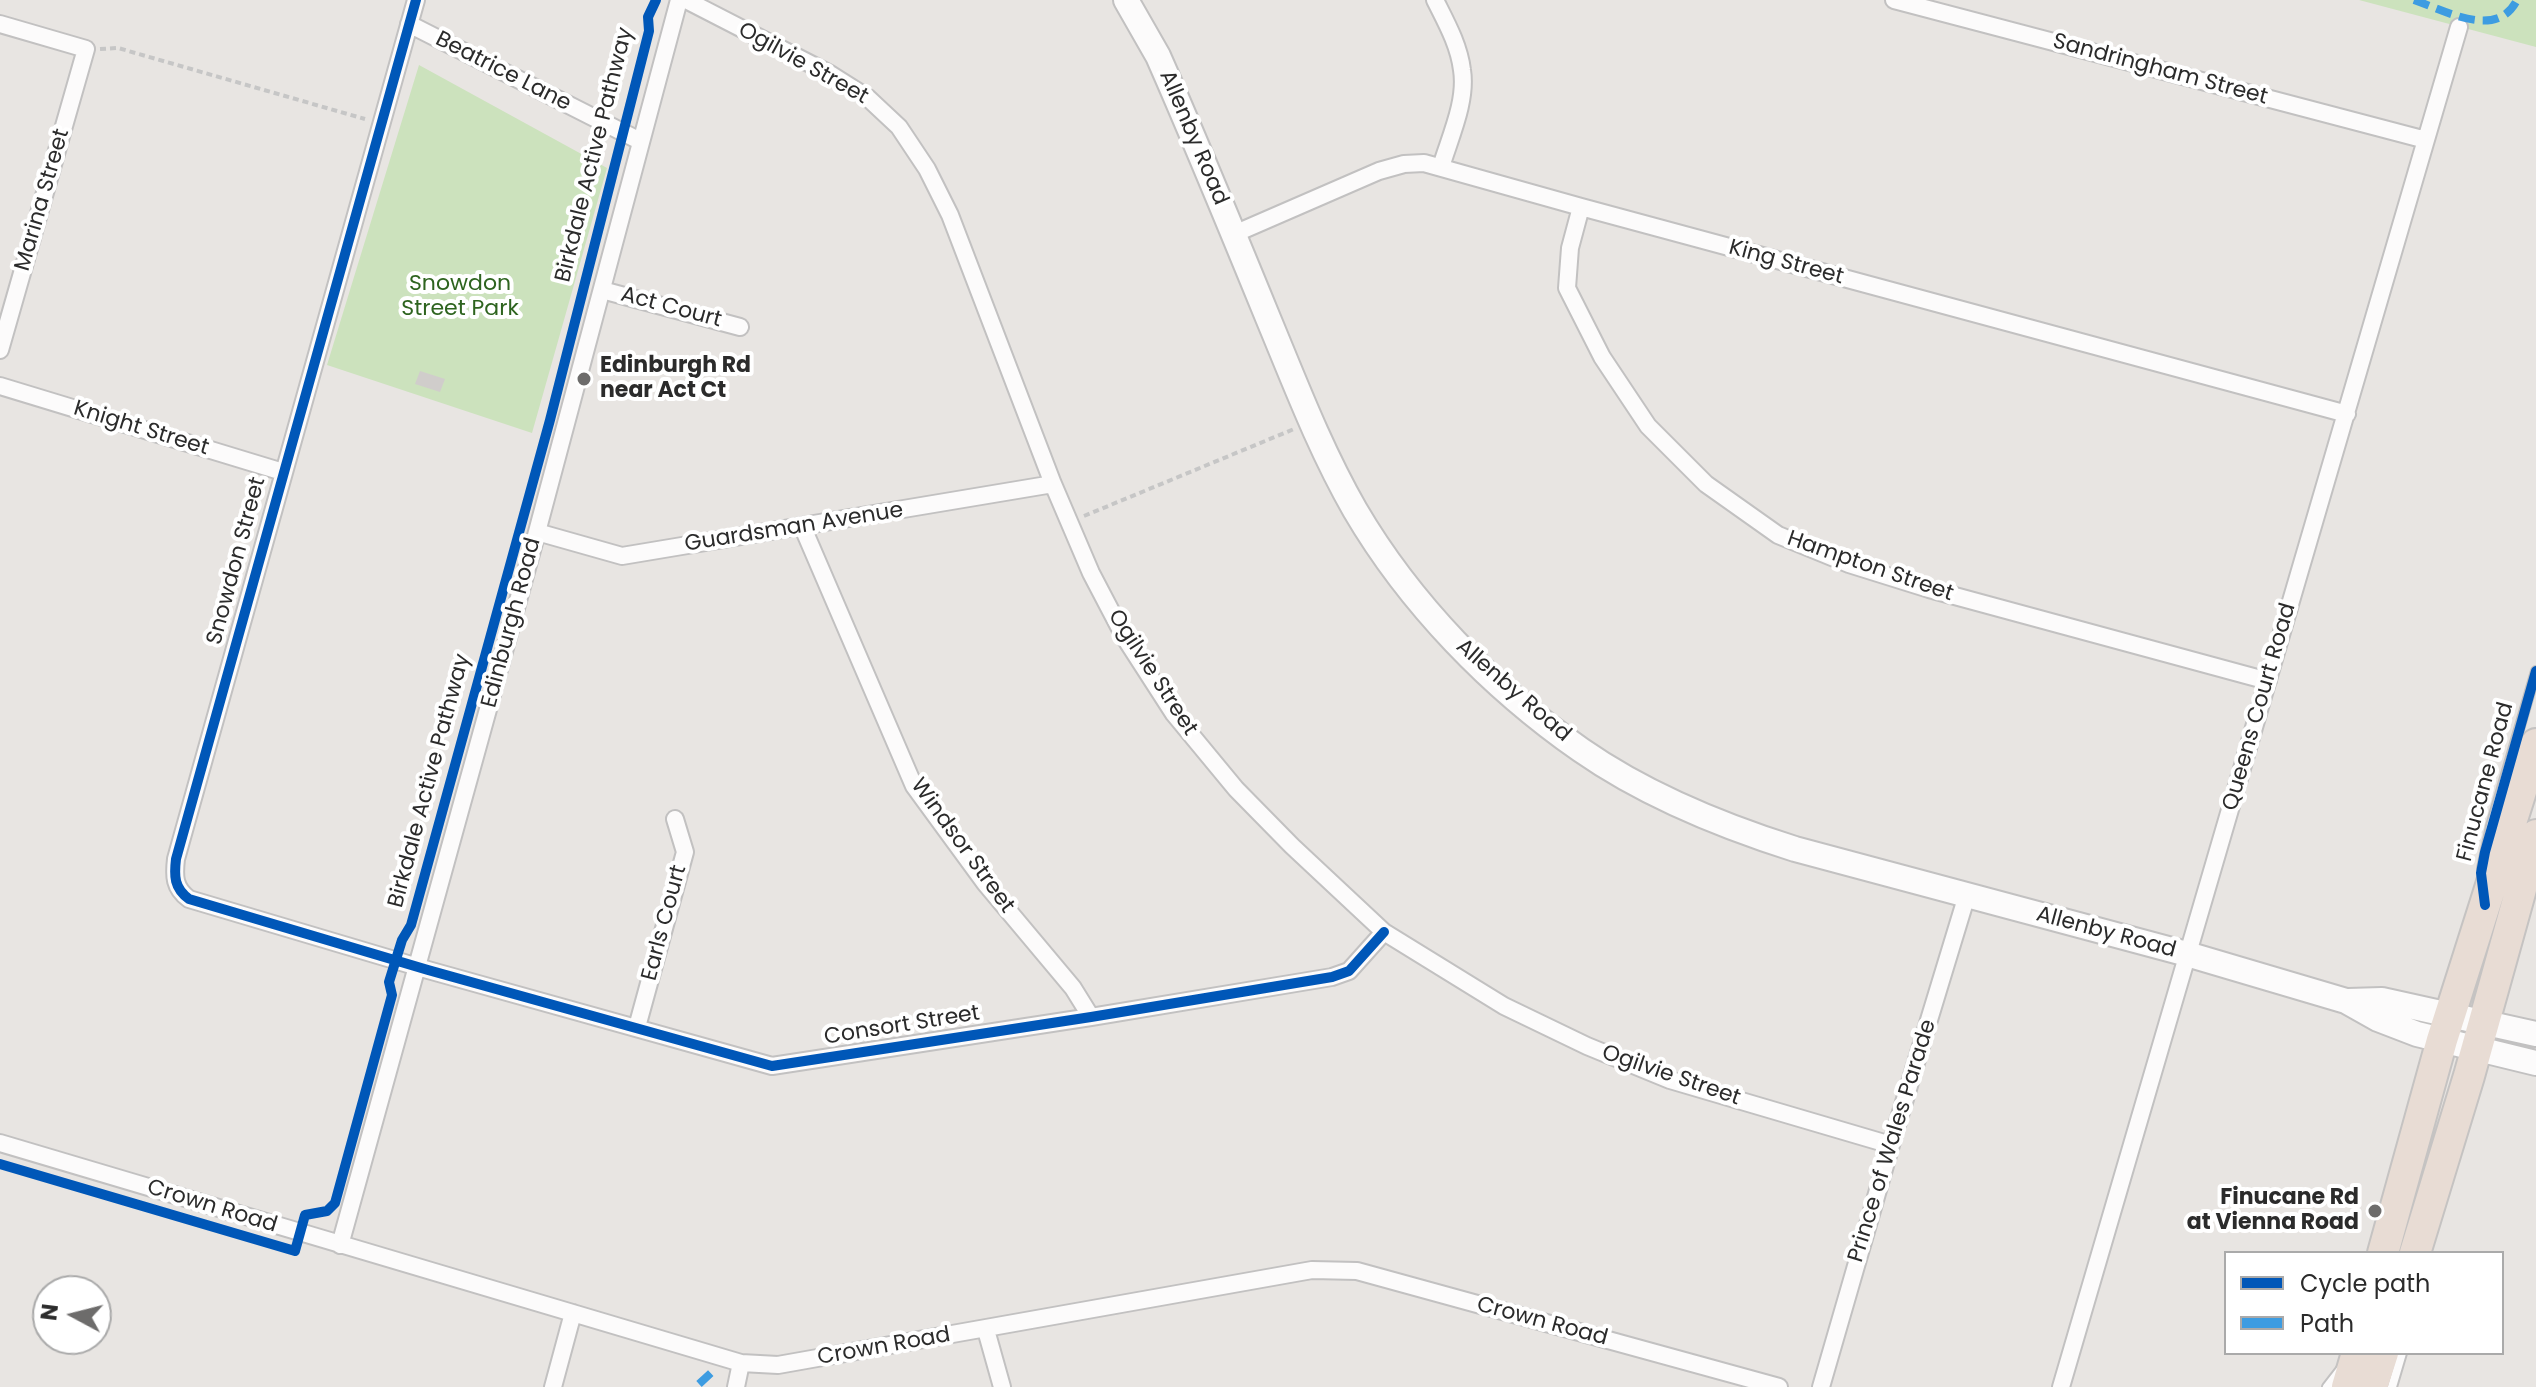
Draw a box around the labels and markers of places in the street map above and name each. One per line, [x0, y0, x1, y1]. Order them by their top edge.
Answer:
place label: Edinburgh Rd near Act Ct [600, 353, 751, 404]
marker: Edinburgh Rd near Act Ct [575, 370, 593, 388]
place label: Finucane Rd at Vienna Road [2187, 1185, 2359, 1236]
marker: Finucane Rd at Vienna Road [2366, 1202, 2384, 1220]

